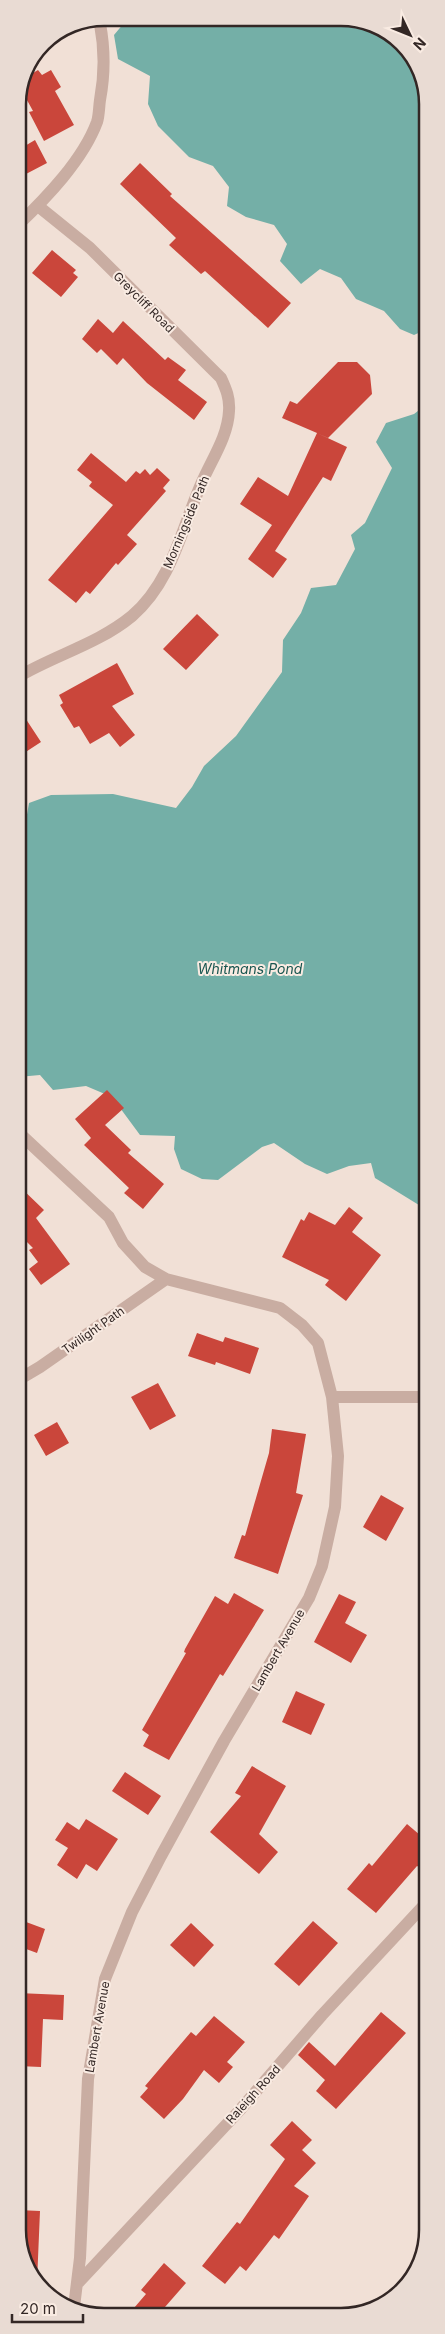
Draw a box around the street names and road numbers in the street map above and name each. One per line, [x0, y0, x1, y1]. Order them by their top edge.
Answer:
street label: Greycliff Road [110, 268, 178, 336]
street label: Morningside Path [160, 473, 212, 571]
street label: Twilight Path [59, 1303, 127, 1357]
street label: Lambert Avenue [248, 1606, 308, 1694]
street label: Lambert Avenue [82, 1980, 112, 2074]
street label: Raleigh Road [223, 2061, 283, 2127]

